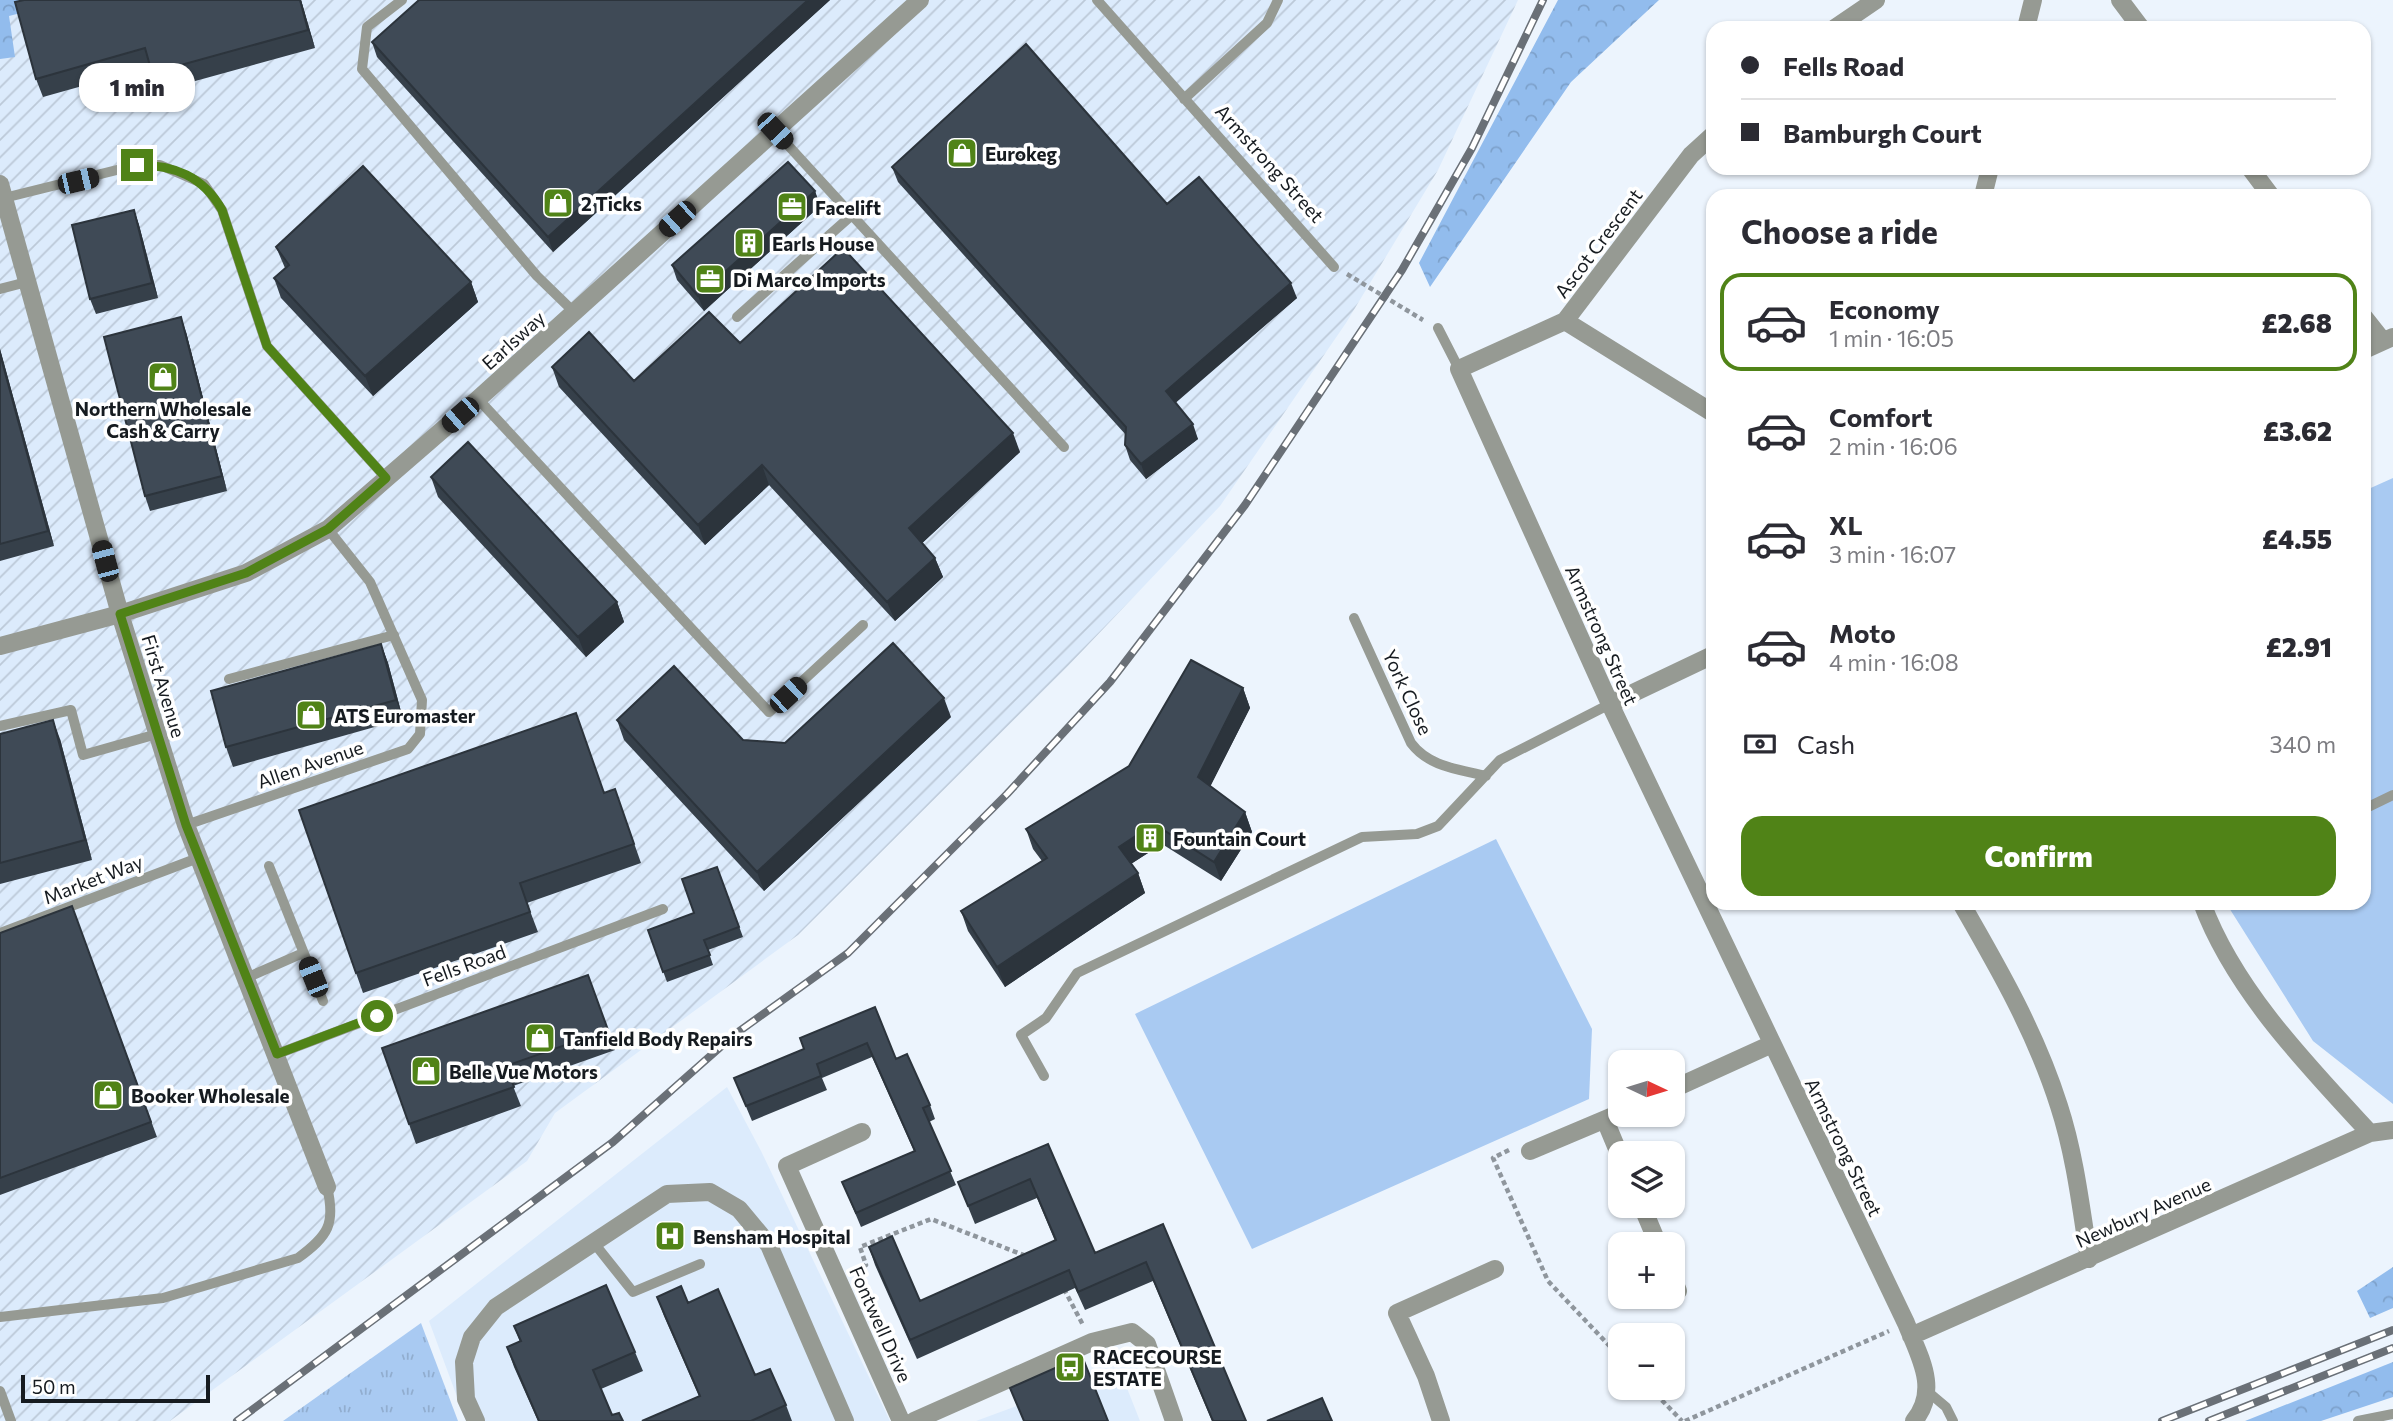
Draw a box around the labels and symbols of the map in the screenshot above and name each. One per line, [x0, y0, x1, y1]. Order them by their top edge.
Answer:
callout: 1 min [79, 64, 195, 113]
street label: Armstrong Street [1211, 99, 1329, 227]
car [753, 108, 798, 154]
shop icon: Eurokeg [945, 136, 979, 170]
place label: Eurokeg [985, 142, 1058, 165]
route end [121, 149, 153, 181]
car [56, 166, 101, 196]
street label: Ascot Crescent [1549, 184, 1647, 302]
shop icon: 2 Ticks [541, 186, 575, 220]
office icon: Facelift [775, 190, 809, 224]
place label: 2 Ticks [581, 192, 642, 215]
place label: Facelift [815, 196, 881, 219]
car [655, 197, 700, 241]
building icon: Earls House [732, 226, 766, 260]
place label: Earls House [772, 232, 874, 255]
office icon: Di Marco Imports [693, 262, 727, 296]
place label: Di Marco Imports [733, 268, 886, 291]
street label: Earlsway [477, 306, 549, 374]
shop icon: Northern Wholesale Cash & Carry [146, 360, 180, 394]
car [438, 393, 483, 437]
place label: Northern Wholesale Cash & Carry [75, 397, 251, 442]
car [90, 538, 121, 584]
street label: Armstrong Street [1561, 561, 1643, 709]
street label: First Avenue [137, 632, 191, 740]
street label: York Close [1378, 646, 1438, 738]
car [766, 673, 811, 717]
shop icon: ATS Euromaster [294, 698, 328, 732]
place label: ATS Euromaster [334, 704, 476, 727]
street label: Allen Avenue [254, 735, 366, 793]
building icon: Fountain Court [1133, 821, 1167, 855]
place label: Fountain Court [1173, 827, 1306, 850]
street label: Market Way [40, 849, 146, 908]
street label: Fells Road [419, 939, 509, 991]
car [296, 954, 331, 1000]
route start [361, 1000, 393, 1032]
shop icon: Tanfield Body Repairs [523, 1021, 557, 1055]
place label: Tanfield Body Repairs [563, 1027, 753, 1050]
north arrow [1608, 1050, 1685, 1127]
shop icon: Belle Vue Motors [409, 1054, 443, 1088]
place label: Belle Vue Motors [449, 1060, 598, 1083]
street label: Armstrong Street [1801, 1074, 1887, 1220]
shop icon: Booker Wholesale [91, 1078, 125, 1112]
place label: Booker Wholesale [131, 1084, 290, 1107]
street label: Newbury Avenue [2072, 1172, 2214, 1252]
hospital icon: Bensham Hospital [653, 1219, 687, 1253]
place label: Bensham Hospital [693, 1225, 851, 1248]
street label: Fontwell Drive [845, 1262, 917, 1386]
place label: RACECOURSE ESTATE [1093, 1345, 1222, 1390]
bus stop icon: RACECOURSE ESTATE [1053, 1350, 1087, 1384]
scale bar [21, 1372, 210, 1404]

